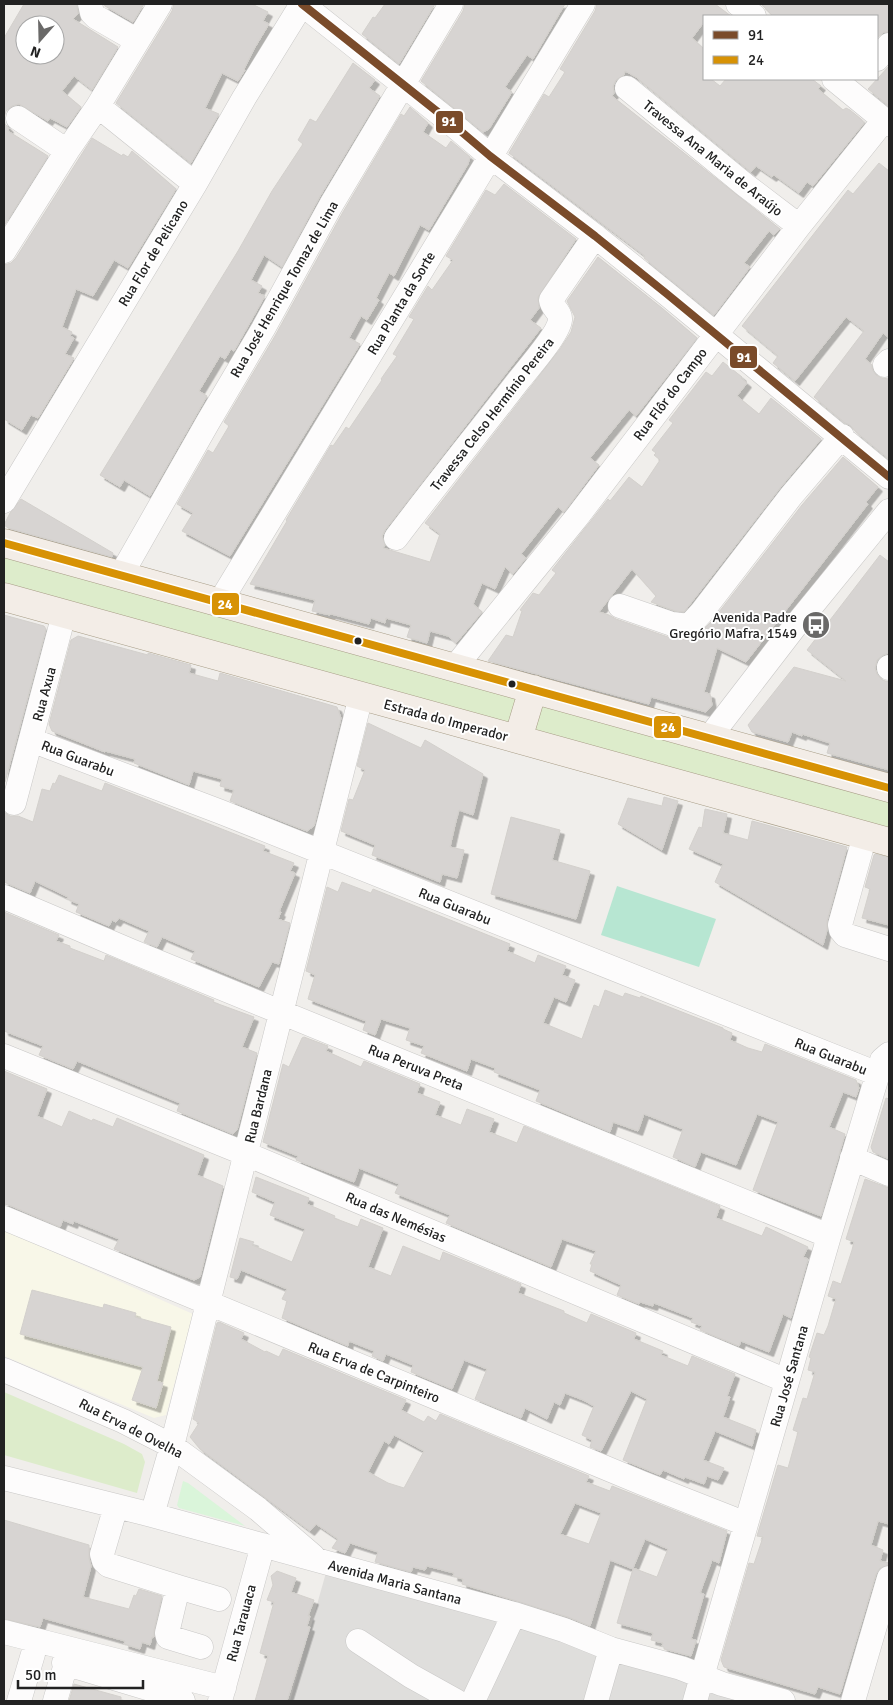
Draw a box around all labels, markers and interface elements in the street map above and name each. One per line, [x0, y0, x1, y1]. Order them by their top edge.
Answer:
north arrow [15, 15, 65, 65]
legend [703, 15, 878, 80]
text: 91 [748, 26, 764, 44]
text: N [28, 42, 43, 61]
text: 24 [748, 51, 764, 69]
street label: Travessa Ana Maria de Araújo [639, 97, 786, 220]
line badge: 91 [435, 110, 464, 134]
text: 91 [441, 113, 457, 130]
street label: Rua Flor de Pelicano [115, 197, 192, 310]
street label: Rua José Henrique Tomaz de Lima [227, 198, 342, 381]
street label: Rua Planta da Sorte [364, 248, 439, 358]
street label: Travessa Celso Hermínio Pereira [427, 334, 558, 495]
street label: Rua Flôr do Campo [630, 345, 711, 444]
line badge: 91 [729, 345, 758, 369]
text: 91 [736, 349, 752, 366]
line badge: 24 [211, 592, 240, 616]
text: 24 [217, 596, 233, 613]
place label: Avenida Padre Gregório Mafra, 1549 [669, 609, 797, 642]
bus stop icon: Avenida Padre Gregório Mafra, 1549 [801, 610, 831, 640]
unlabelled marker [353, 636, 363, 646]
street label: Rua Axua [29, 665, 60, 723]
unlabelled marker [507, 679, 517, 689]
street label: Estrada do Imperador [382, 696, 511, 745]
line badge: 24 [653, 715, 682, 739]
text: 24 [660, 719, 676, 736]
street label: Rua Guarabu [39, 737, 117, 780]
street label: Rua Guarabu [416, 884, 494, 929]
street label: Rua Guarabu [792, 1034, 870, 1079]
street label: Rua Peruva Preta [366, 1041, 466, 1094]
street label: Rua Bardana [241, 1067, 276, 1145]
street label: Rua das Nemésias [343, 1189, 449, 1246]
street label: Rua José Santana [767, 1323, 812, 1429]
street label: Rua Erva de Carpinteiro [305, 1338, 442, 1407]
street label: Rua Erva de Ovelha [76, 1395, 186, 1462]
street label: Avenida Maria Santana [326, 1556, 464, 1608]
street label: Rua Tarauaca [223, 1583, 260, 1664]
scale bar [18, 1658, 142, 1690]
text: 50 m [25, 1666, 56, 1684]

